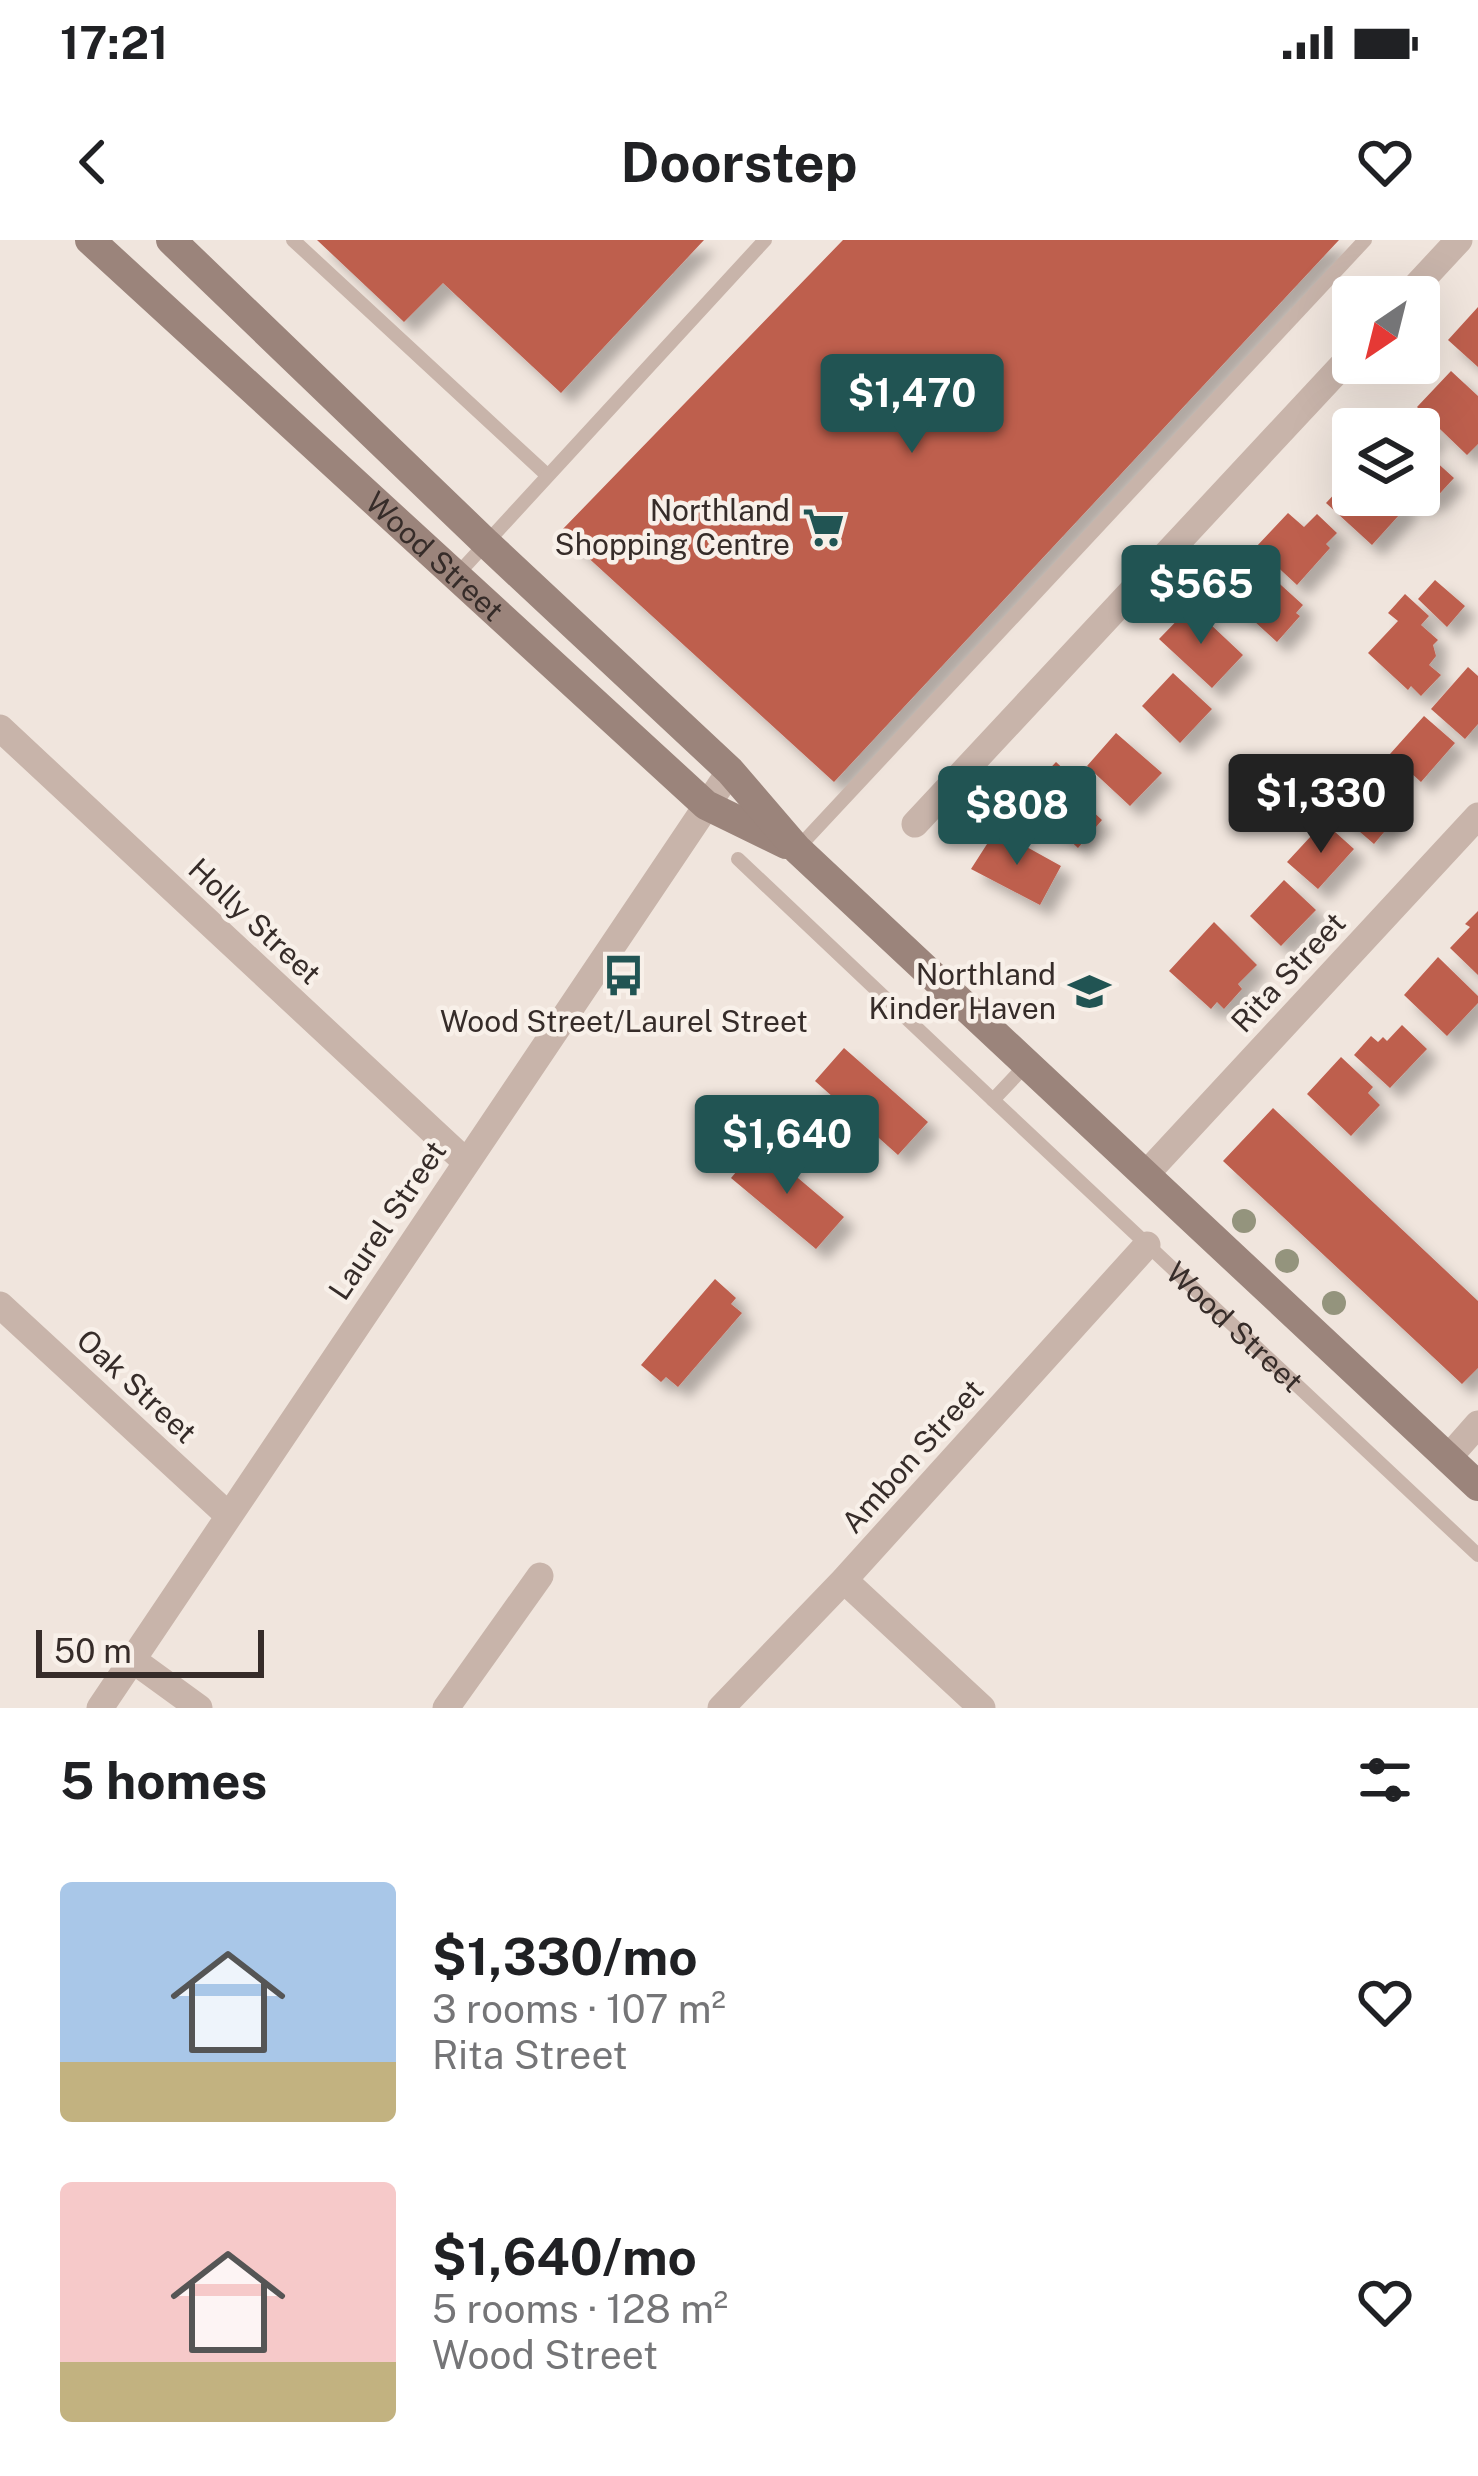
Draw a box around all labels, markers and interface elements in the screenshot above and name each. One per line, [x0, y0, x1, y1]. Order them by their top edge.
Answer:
text: 17:21 [60, 16, 168, 69]
icon: back [60, 129, 126, 195]
icon: heart [1352, 129, 1418, 195]
text: Doorstep [621, 131, 858, 194]
north arrow [1332, 276, 1440, 384]
map controls [1332, 276, 1440, 516]
pin: $1,470 [814, 354, 1010, 456]
text: $1,470 [848, 370, 976, 416]
button: layers [1332, 408, 1440, 516]
street label: Wood Street [359, 484, 511, 628]
place label: Northland Shopping Centre [555, 492, 790, 562]
supermarket icon: Northland Shopping Centre [801, 504, 847, 550]
pin: $565 [1130, 545, 1272, 647]
text: $565 [1149, 561, 1253, 607]
pin: $1,330 [1223, 754, 1419, 856]
pin: $808 [946, 766, 1088, 868]
text: $1,330 [1256, 770, 1386, 816]
text: $808 [965, 782, 1069, 828]
street label: Holly Street [181, 851, 329, 991]
street label: Rita Street [1223, 905, 1353, 1039]
bus stop icon: Wood Street/Laurel Street [601, 952, 647, 998]
place label: Northland Kinder Haven [869, 956, 1056, 1026]
school or university icon: Northland Kinder Haven [1067, 968, 1113, 1014]
place label: Wood Street/Laurel Street [440, 1003, 808, 1039]
pin: $1,640 [689, 1095, 885, 1197]
text: $1,640 [722, 1111, 852, 1157]
street label: Laurel Street [321, 1134, 453, 1306]
street label: Wood Street [1159, 1254, 1311, 1399]
street label: Oak Street [70, 1322, 204, 1450]
street label: Ambon Street [834, 1372, 990, 1540]
scale bar [36, 1624, 264, 1677]
text: 50 m [54, 1632, 132, 1670]
icon: filters [1352, 1747, 1418, 1813]
text: 5 homes [60, 1751, 267, 1810]
text: $1,330/mo [432, 1927, 698, 1986]
icon: home [156, 1930, 300, 2074]
icon: heart [1352, 1969, 1418, 2035]
text: 3 rooms · 107 m² [432, 1986, 726, 2032]
text: Rita Street [432, 2032, 628, 2078]
text: $1,640/mo [432, 2227, 697, 2286]
icon: home [156, 2230, 300, 2374]
icon: heart [1352, 2269, 1418, 2335]
text: 5 rooms · 128 m² [432, 2286, 728, 2332]
text: Wood Street [432, 2332, 658, 2378]

